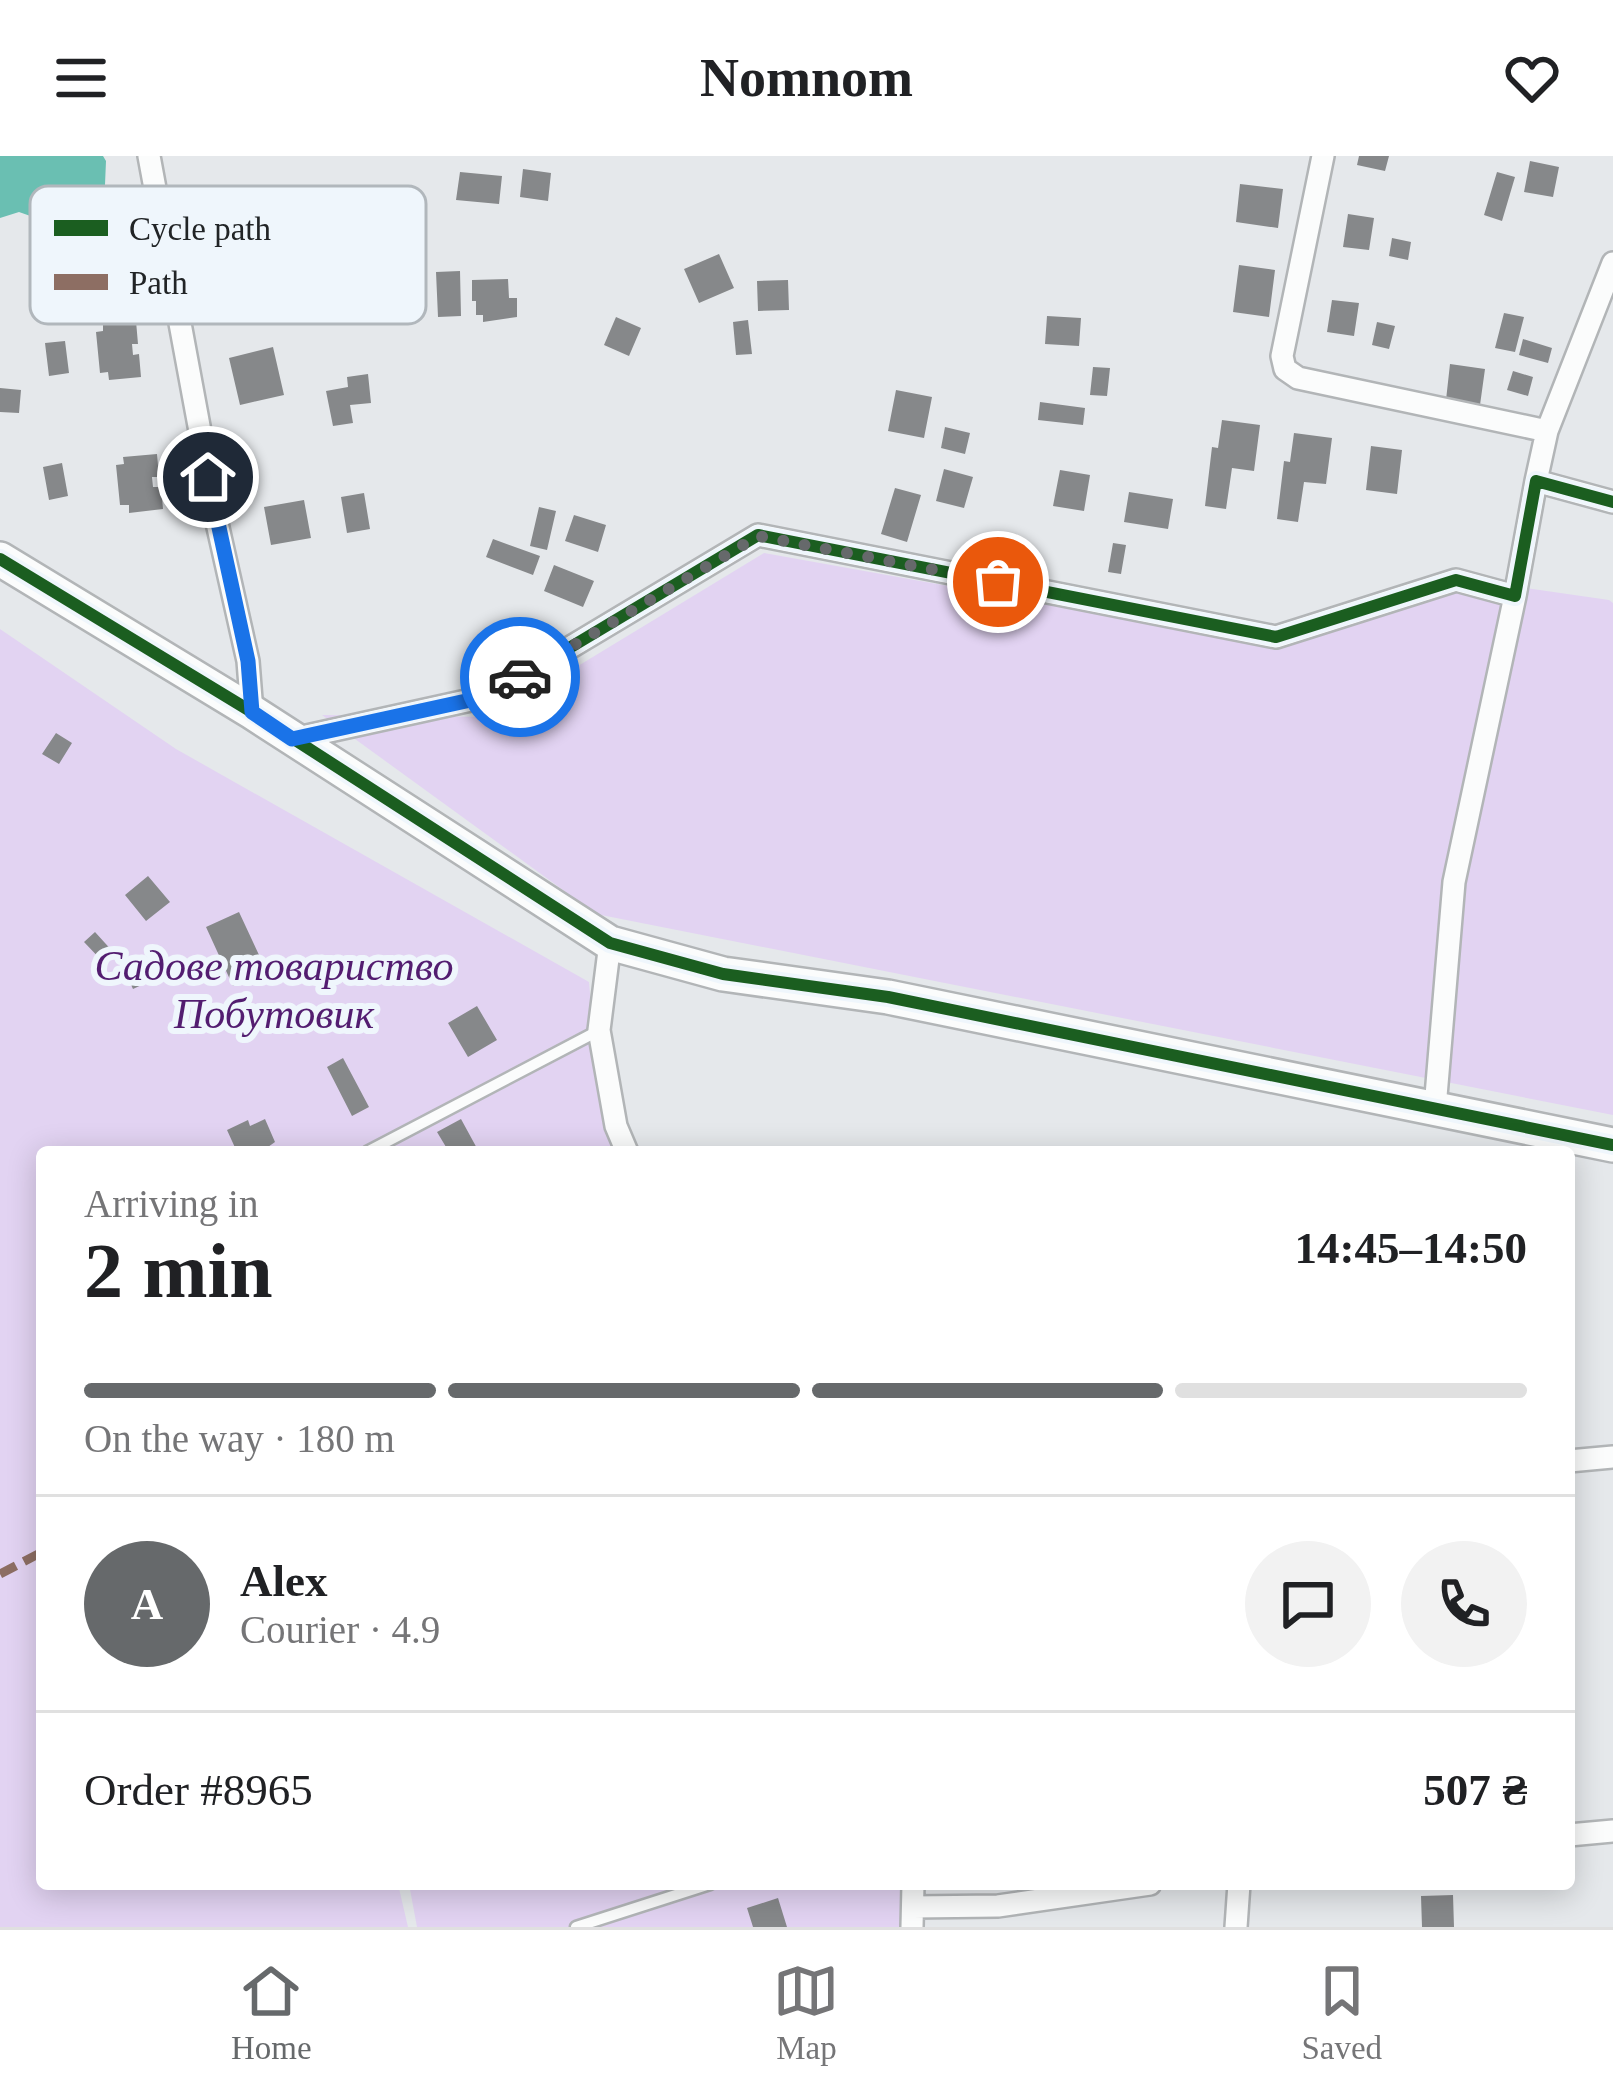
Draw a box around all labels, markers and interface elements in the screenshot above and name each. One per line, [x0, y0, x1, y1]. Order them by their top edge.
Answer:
icon: menu [48, 45, 114, 111]
icon: heart [1499, 45, 1565, 111]
text: Nomnom [700, 48, 913, 108]
legend [30, 186, 426, 324]
text: Cycle path [129, 211, 272, 247]
text: Path [129, 265, 188, 301]
pin [157, 426, 259, 528]
icon: home [175, 444, 241, 510]
pin [947, 531, 1049, 633]
icon: bag [965, 549, 1031, 615]
courier [460, 617, 580, 737]
icon: car [487, 644, 553, 710]
park label: Садове товариство Побутовик [95, 943, 453, 1037]
text: Arriving in [84, 1182, 258, 1225]
text: 14:45–14:50 [1295, 1223, 1527, 1273]
text: 2 min [84, 1227, 273, 1314]
text: On the way · 180 m [84, 1417, 395, 1460]
button: chat [1245, 1541, 1371, 1667]
button: phone [1401, 1541, 1527, 1667]
text: Alex [240, 1556, 327, 1606]
text: A [131, 1579, 163, 1629]
text: Courier · 4.9 [240, 1608, 440, 1651]
text: Order #8965 [84, 1765, 313, 1815]
text: 507 ₴ [1423, 1765, 1527, 1815]
tab: Home [231, 1958, 312, 2067]
tab: Map [773, 1958, 839, 2067]
tab: Saved [1301, 1958, 1382, 2067]

